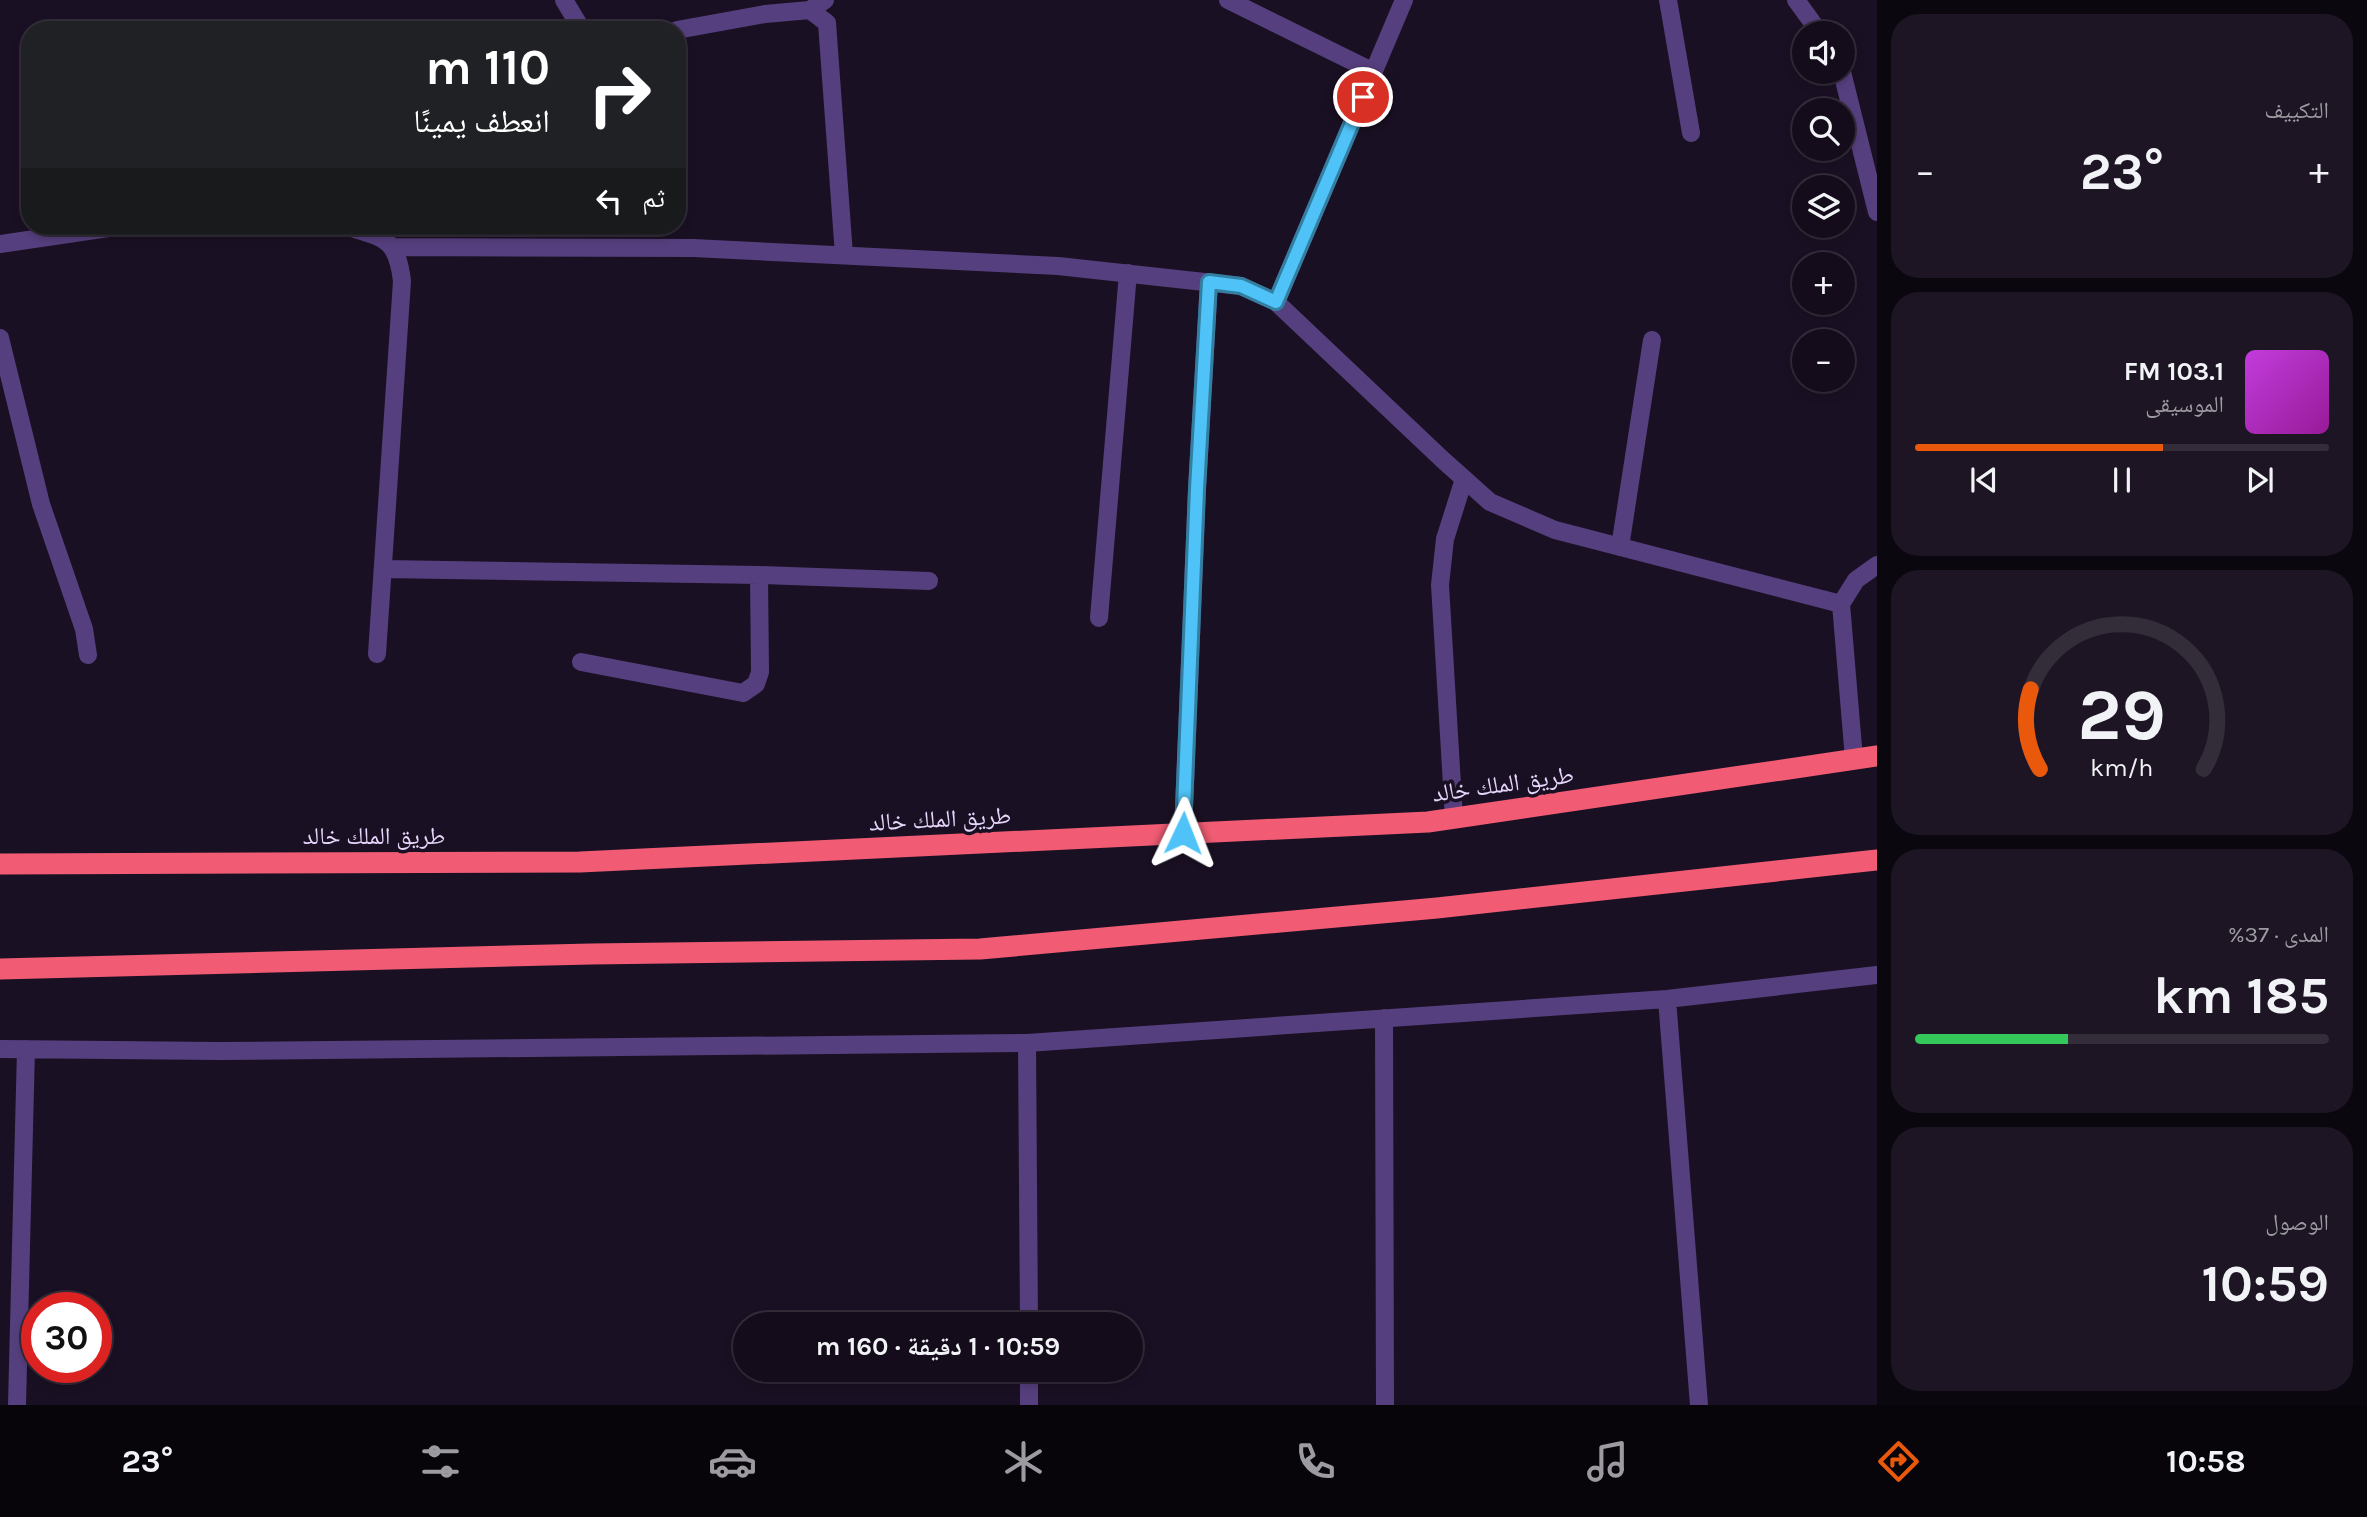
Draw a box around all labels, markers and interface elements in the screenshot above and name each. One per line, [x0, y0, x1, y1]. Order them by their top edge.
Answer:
map controls [1792, 21, 1855, 392]
button: sound [1792, 21, 1855, 84]
text: 110 m [425, 39, 550, 96]
icon: right [574, 49, 665, 140]
pin [1333, 67, 1393, 127]
icon: arrive [1344, 78, 1382, 116]
text: التكييف [2264, 97, 2329, 124]
button: search [1792, 98, 1855, 161]
text: انعطف يمينًا [413, 103, 550, 140]
text: 23° [2080, 141, 2164, 202]
text: − [1915, 149, 1935, 194]
text: + [2309, 149, 2329, 194]
button: layers [1792, 175, 1855, 238]
icon: left [590, 182, 628, 220]
text: ثم [642, 183, 665, 214]
button: + [1792, 252, 1855, 315]
button: − [1792, 329, 1855, 392]
text: 103.1 FM [2124, 356, 2224, 387]
text: الموسيقى [2145, 391, 2224, 418]
icon: previous [1965, 461, 2003, 499]
icon: pause [2103, 461, 2141, 499]
icon: next [2241, 461, 2279, 499]
text: 29 [2078, 672, 2166, 757]
text: km/h [2090, 752, 2154, 781]
street label: طريق الملك خالد [1430, 760, 1576, 808]
position arrow [1146, 796, 1220, 870]
street label: طريق الملك خالد [868, 801, 1012, 837]
street label: طريق الملك خالد [303, 822, 445, 850]
text: المدى · 37% [2228, 921, 2329, 948]
text: 185 km [2153, 965, 2329, 1026]
text: الوصول [2265, 1209, 2329, 1236]
text: 10:59 [2202, 1253, 2329, 1314]
speed limit sign: 30 [21, 1292, 112, 1383]
text: 10:59 · 1 دقيقة · 160 m [816, 1331, 1060, 1362]
icon: filters [416, 1437, 465, 1486]
icon: car [708, 1437, 757, 1486]
icon: climate [999, 1437, 1048, 1486]
icon: phone [1291, 1437, 1340, 1486]
icon: music [1583, 1437, 1632, 1486]
icon: directions [1874, 1437, 1923, 1486]
text: 23° [121, 1443, 173, 1480]
text: 10:58 [2166, 1443, 2246, 1480]

